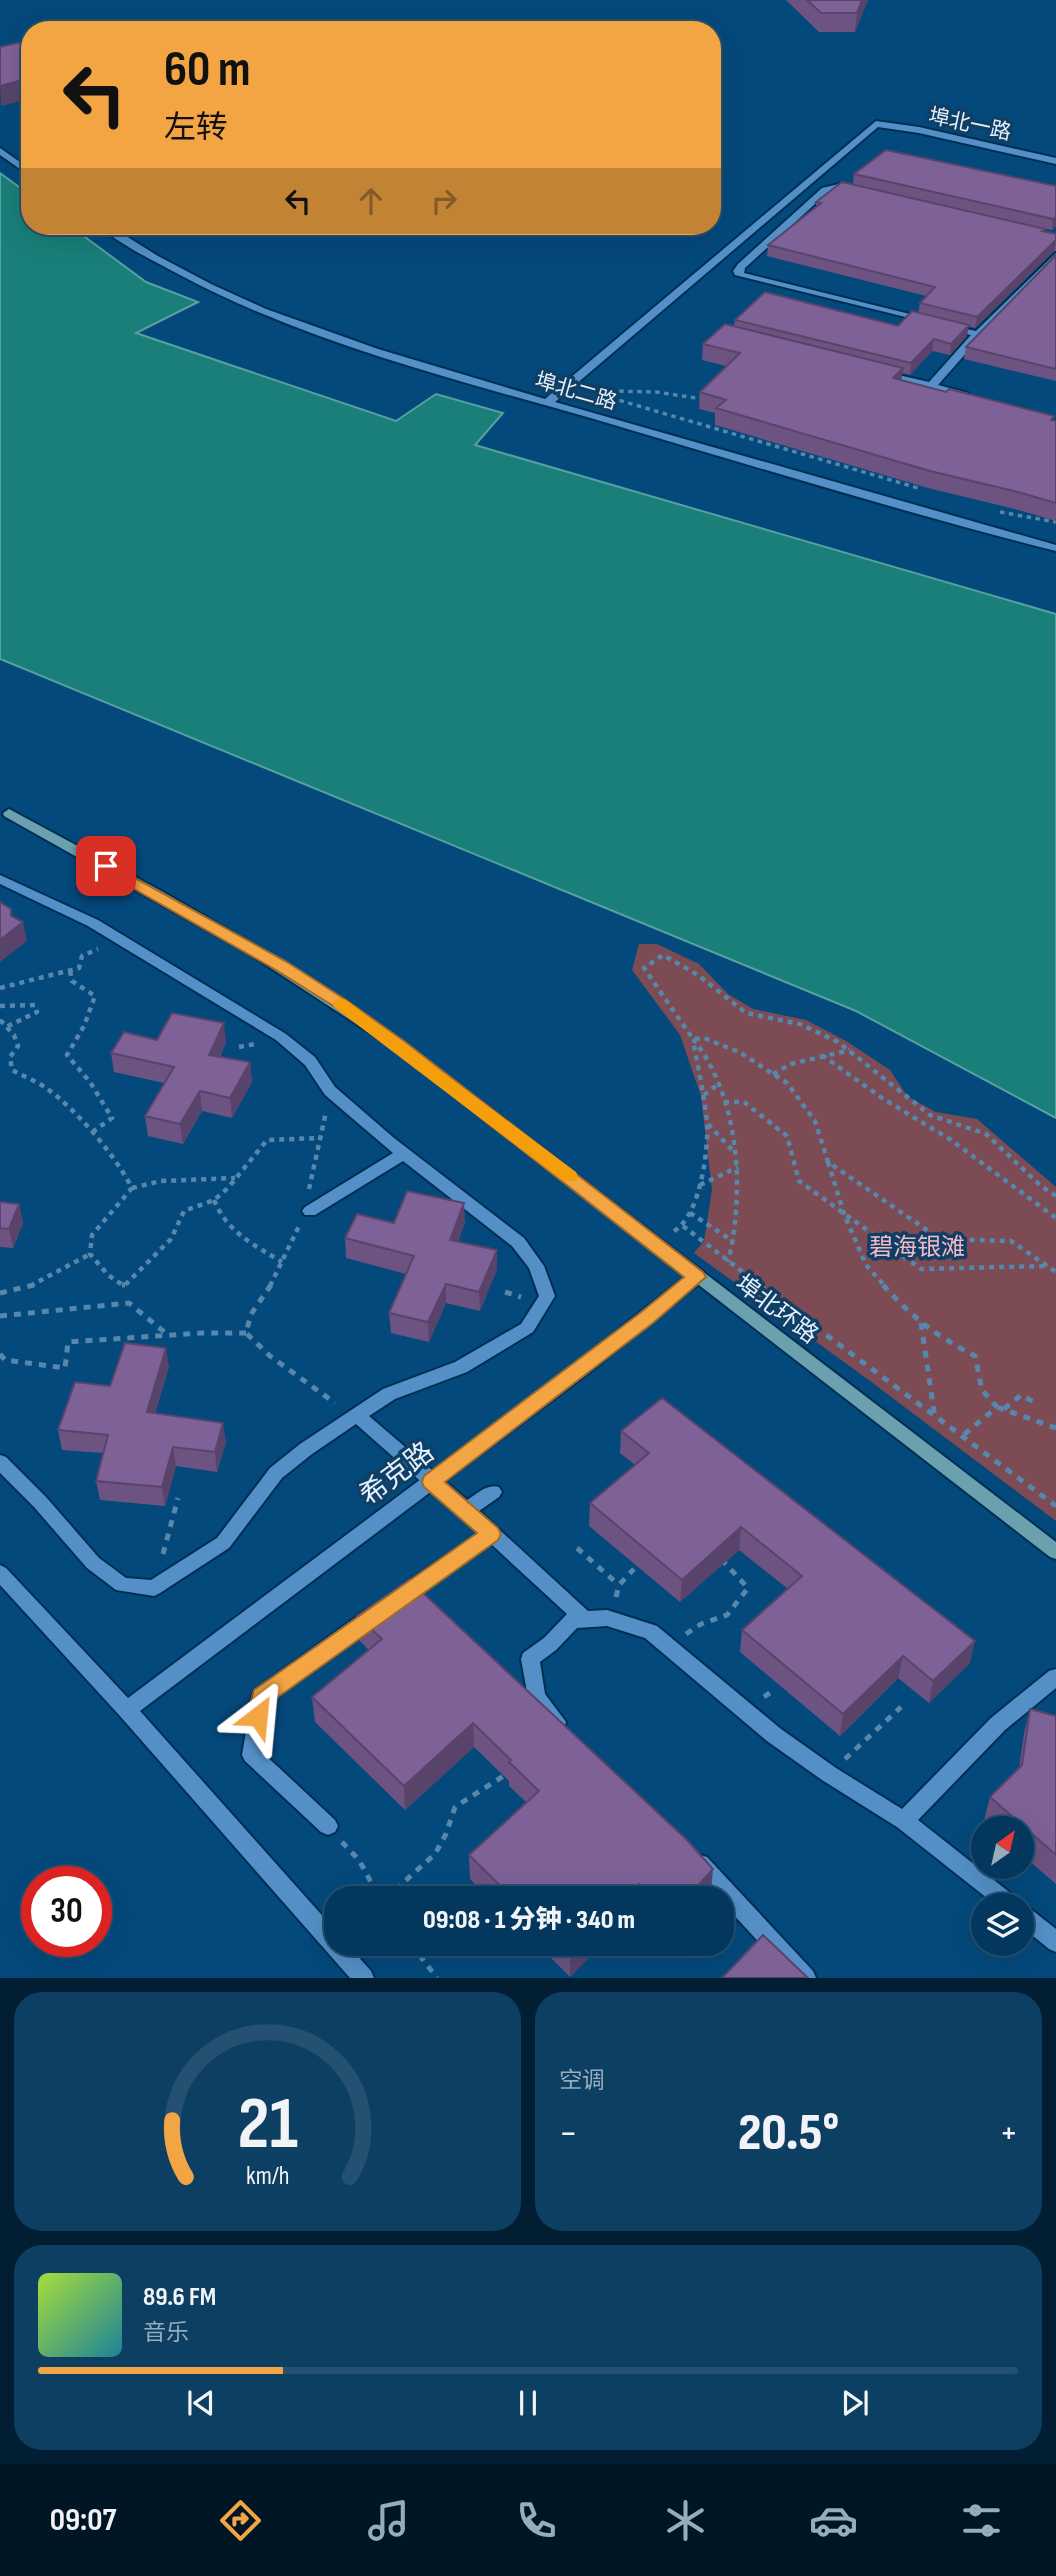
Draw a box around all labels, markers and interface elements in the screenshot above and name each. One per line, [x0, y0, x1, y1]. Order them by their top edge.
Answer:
text: 60 m [164, 41, 251, 100]
icon: left [49, 49, 140, 140]
street label: 埠北一路 [926, 104, 1014, 145]
text: 左转 [164, 109, 228, 148]
icon: left [279, 182, 317, 220]
icon: ahead [352, 182, 390, 220]
icon: right [425, 182, 463, 220]
street label: 埠北二路 [532, 368, 620, 415]
pin [76, 836, 136, 896]
icon: arrive [87, 847, 125, 885]
park label: 碧海银滩 [869, 1233, 965, 1262]
street label: 埠北环路 [730, 1269, 824, 1350]
street label: 希克路 [353, 1436, 440, 1513]
position arrow [221, 1679, 295, 1753]
north arrow [971, 1816, 1034, 1880]
map controls [971, 1816, 1034, 1956]
speed limit sign: 30 [21, 1866, 112, 1957]
button: layers [971, 1893, 1034, 1956]
text: 09:08 · 1 分钟 · 340 m [423, 1905, 635, 1936]
text: 空调 [559, 2067, 605, 2095]
text: 21 [237, 2082, 298, 2170]
text: 20.5° [738, 2102, 839, 2165]
text: − [559, 2111, 578, 2156]
text: + [999, 2111, 1018, 2156]
text: km/h [246, 2161, 289, 2192]
text: 89.6 FM [143, 2282, 216, 2313]
text: 音乐 [143, 2319, 189, 2347]
icon: previous [182, 2384, 220, 2422]
icon: pause [509, 2384, 547, 2422]
icon: next [836, 2384, 874, 2422]
icon: directions [216, 2496, 265, 2545]
icon: music [364, 2496, 413, 2545]
icon: phone [512, 2496, 561, 2545]
icon: climate [661, 2496, 710, 2545]
icon: car [809, 2496, 858, 2545]
icon: filters [957, 2496, 1006, 2545]
text: 09:07 [50, 2501, 116, 2540]

